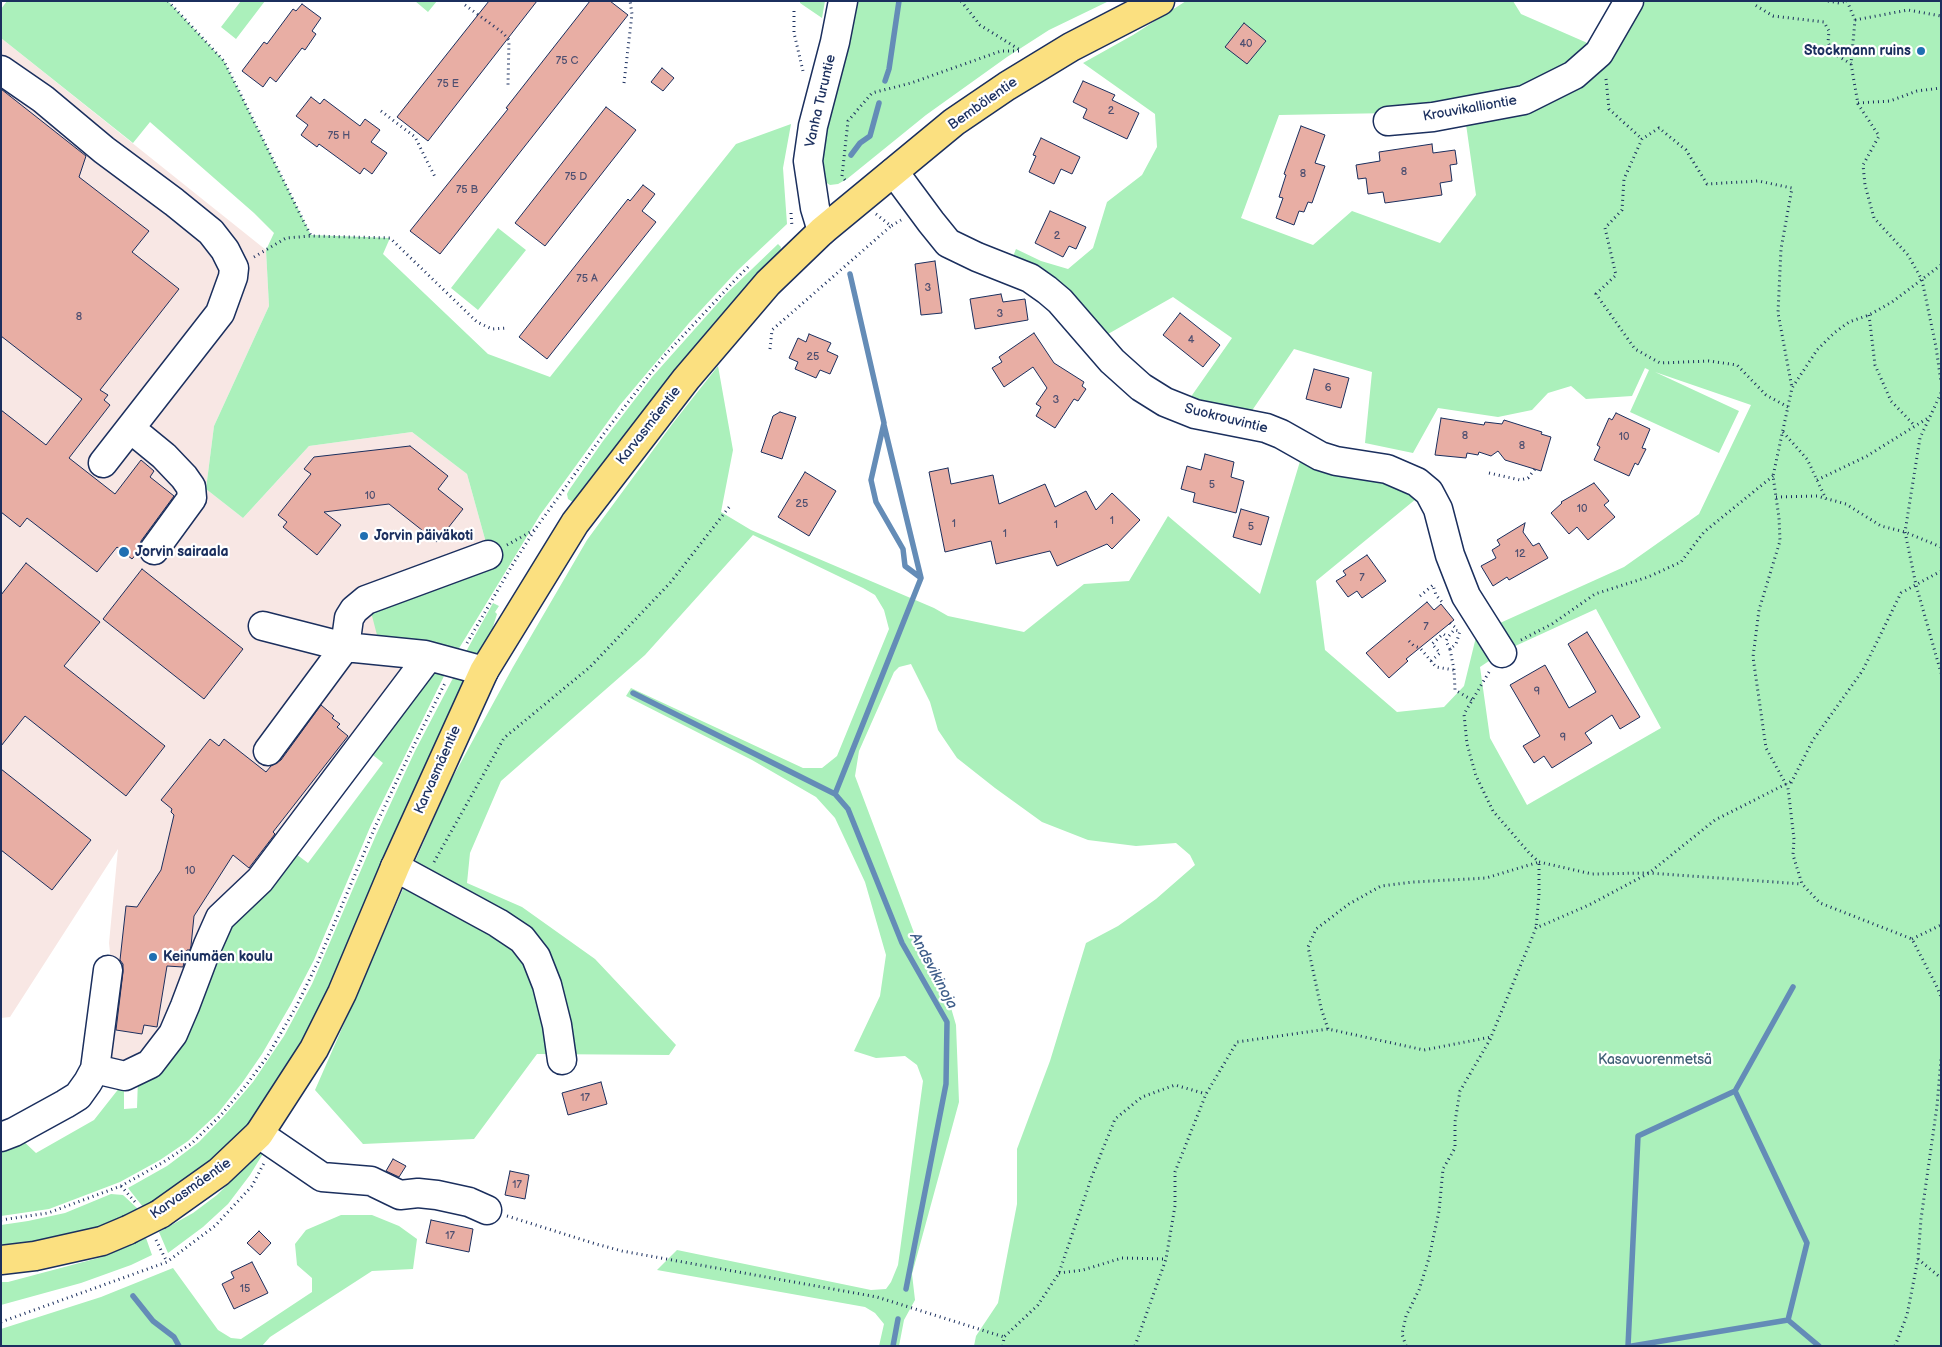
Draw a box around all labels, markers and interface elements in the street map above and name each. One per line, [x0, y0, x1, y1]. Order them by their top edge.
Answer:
house number: 40 [1239, 37, 1253, 51]
place label: Stockmann ruins [1804, 43, 1911, 59]
marker: Stockmann ruins [1915, 45, 1927, 57]
street label: Vanha Turuntie [802, 53, 840, 149]
house number: 75 C [556, 54, 578, 68]
street label: Bembölentie [945, 74, 1021, 134]
house number: 75 E [437, 77, 459, 91]
street label: Krouvikalliontie [1422, 92, 1518, 126]
house number: 2 [1108, 104, 1114, 118]
house number: 75 H [328, 129, 350, 143]
house number: 8 [1401, 165, 1407, 179]
house number: 8 [1300, 167, 1306, 181]
house number: 75 D [565, 170, 587, 184]
house number: 75 B [456, 183, 478, 197]
house number: 2 [1054, 229, 1060, 243]
house number: 75 A [576, 272, 598, 286]
house number: 3 [925, 281, 931, 295]
house number: 3 [997, 307, 1003, 321]
house number: 8 [76, 310, 82, 324]
house number: 4 [1188, 333, 1194, 347]
house number: 25 [807, 350, 819, 364]
house number: 6 [1325, 381, 1331, 395]
street label: Karvasmäentie [613, 383, 685, 469]
house number: 3 [1053, 393, 1059, 407]
street label: Suokrouvintie [1183, 401, 1269, 437]
house number: 8 [1462, 429, 1468, 443]
house number: 10 [1619, 430, 1629, 444]
house number: 8 [1519, 439, 1525, 453]
house number: 5 [1209, 478, 1215, 492]
house number: 10 [365, 489, 375, 503]
house number: 25 [796, 497, 808, 511]
house number: 10 [1577, 502, 1587, 516]
house number: 1 [1110, 514, 1114, 528]
house number: 1 [952, 517, 956, 531]
house number: 1 [1054, 518, 1058, 532]
house number: 5 [1248, 520, 1254, 534]
house number: 1 [1003, 527, 1007, 541]
place label: Jorvin päiväkoti [374, 528, 473, 544]
marker: Jorvin päiväkoti [358, 530, 370, 542]
place label: Jorvin sairaala [135, 544, 228, 560]
marker: Jorvin sairaala [117, 545, 131, 559]
house number: 12 [1515, 547, 1525, 561]
house number: 7 [1359, 571, 1365, 585]
house number: 7 [1423, 620, 1429, 634]
house number: 9 [1534, 685, 1540, 699]
street label: Karvasmäentie [411, 723, 465, 817]
house number: 9 [1560, 731, 1566, 745]
house number: 10 [185, 864, 195, 878]
water label: Andsvikinoja [905, 930, 961, 1012]
place label: Keinumäen koulu [163, 949, 273, 965]
marker: Keinumäen koulu [147, 951, 159, 963]
park label: Kasavuorenmetsä [1598, 1052, 1712, 1068]
house number: 17 [580, 1091, 590, 1105]
street label: Karvasmäentie [147, 1155, 235, 1223]
house number: 17 [512, 1178, 522, 1192]
house number: 17 [445, 1229, 455, 1243]
house number: 15 [240, 1282, 250, 1296]

